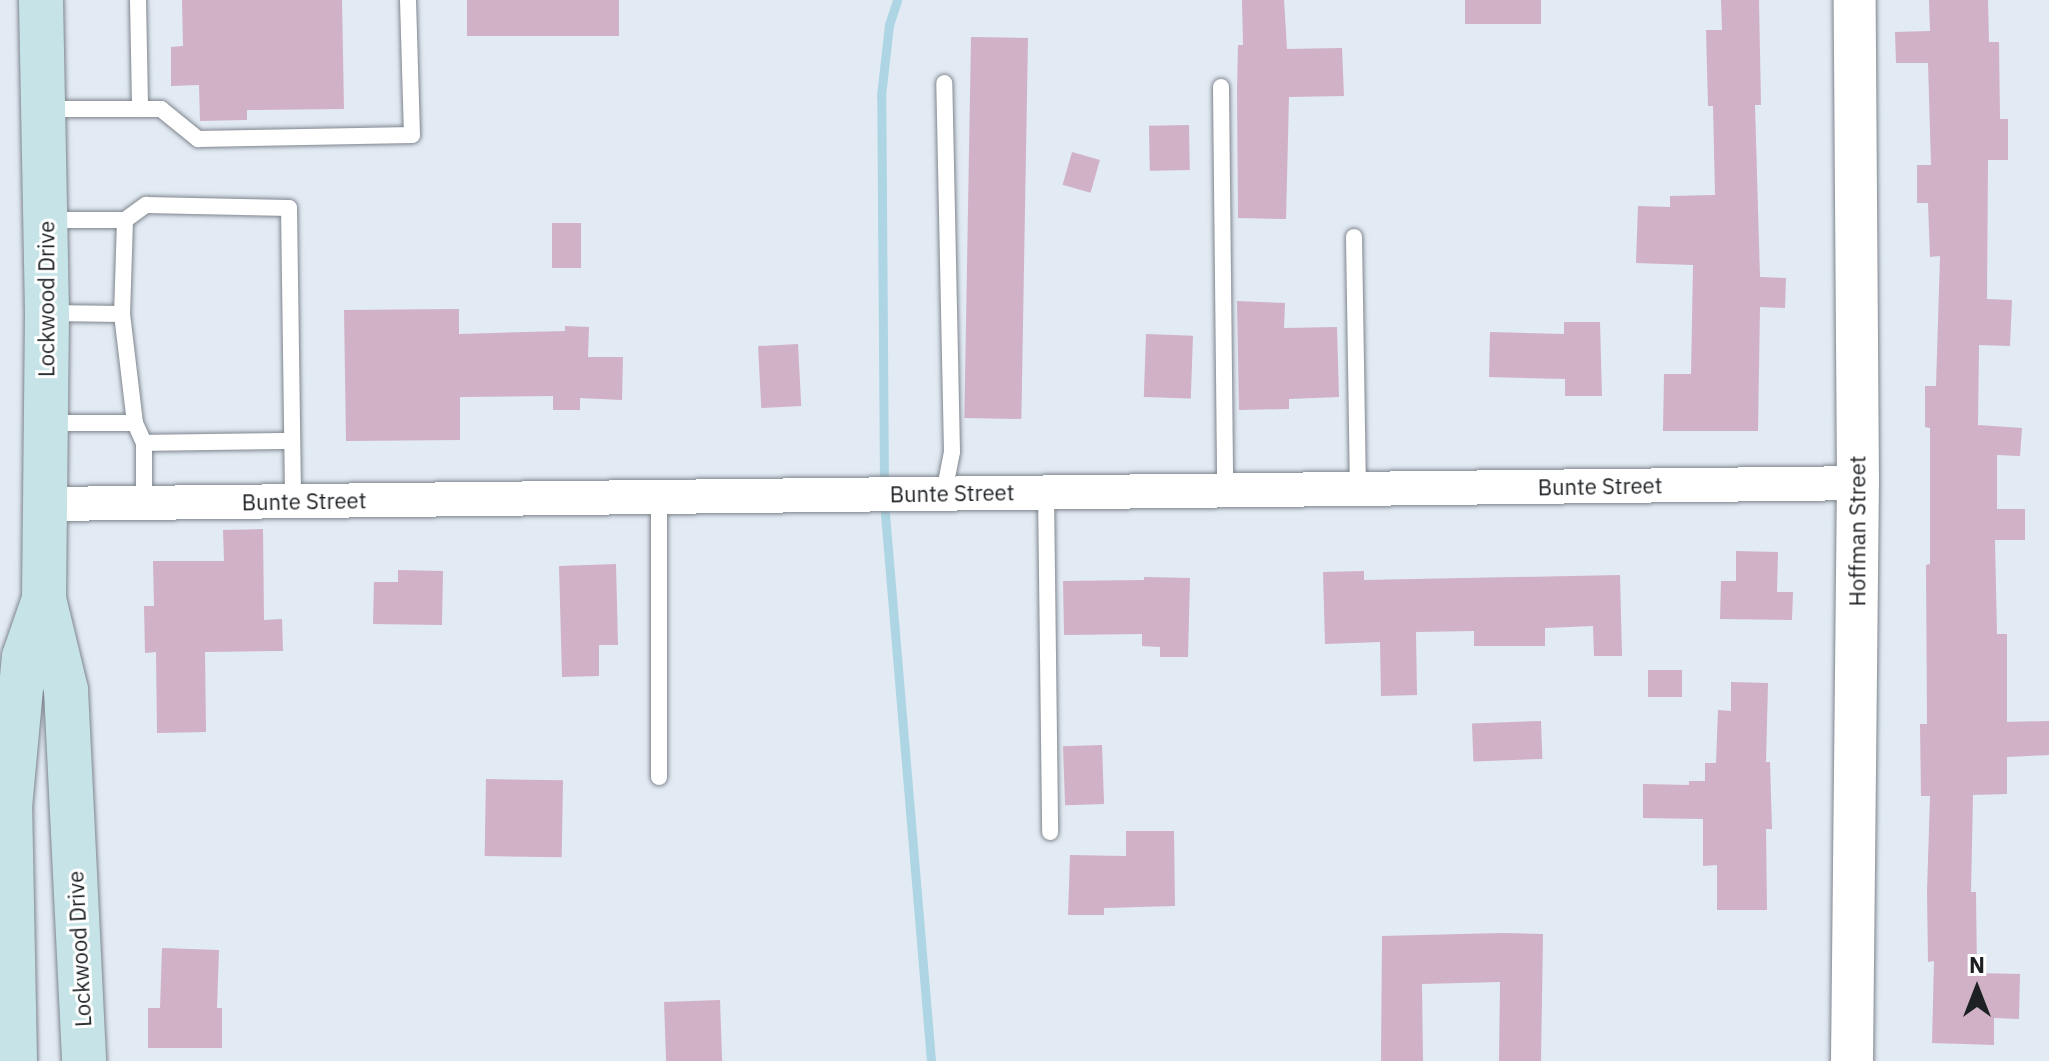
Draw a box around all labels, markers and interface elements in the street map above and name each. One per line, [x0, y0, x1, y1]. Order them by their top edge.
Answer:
street label: Lockwood Drive [33, 221, 59, 377]
street label: Hoffman Street [1844, 456, 1870, 606]
street label: Bunte Street [1537, 472, 1663, 500]
street label: Bunte Street [889, 479, 1015, 507]
street label: Bunte Street [241, 487, 367, 515]
street label: Lockwood Drive [62, 870, 96, 1028]
north arrow [1937, 949, 2017, 1029]
text: N [1969, 950, 1985, 979]

